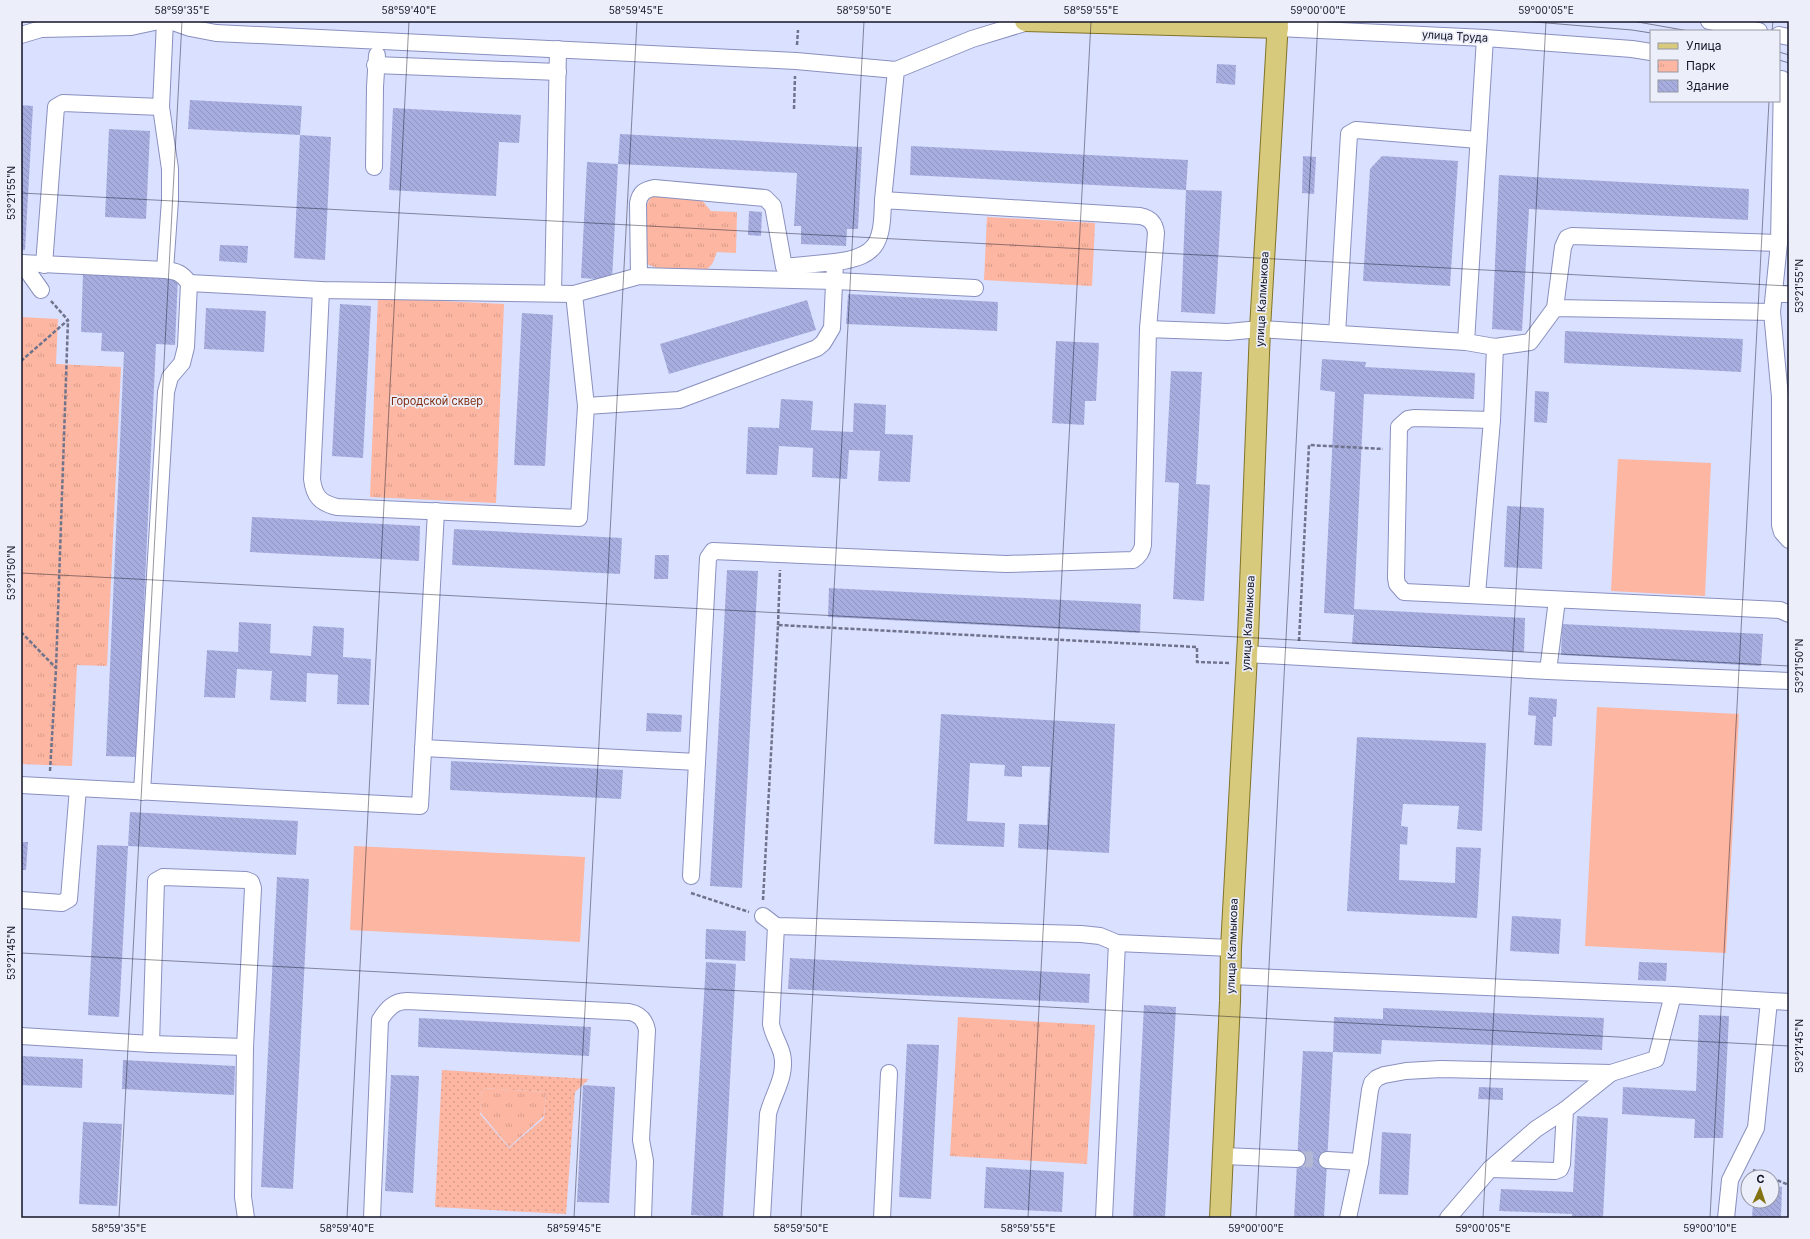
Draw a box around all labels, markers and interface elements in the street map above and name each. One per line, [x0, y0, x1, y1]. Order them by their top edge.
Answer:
text: 58°59'35"E [155, 4, 209, 16]
text: 58°59'40"E [382, 4, 436, 16]
text: 58°59'45"E [609, 4, 663, 16]
text: 58°59'50"E [836, 4, 892, 16]
text: 58°59'55"E [1064, 4, 1118, 16]
text: 59°00'00"E [1290, 4, 1346, 16]
text: 59°00'05"E [1518, 4, 1574, 16]
street label: улица Труда [1422, 27, 1488, 45]
legend [1650, 30, 1780, 102]
text: Улица [1686, 38, 1721, 53]
text: Парк [1686, 58, 1716, 73]
text: Здание [1686, 78, 1729, 93]
text: 53°21'55"N [5, 166, 17, 220]
street label: улица Калмыкова [1253, 251, 1271, 347]
text: 53°21'55"N [1793, 259, 1805, 313]
park label: Городской сквер [391, 394, 483, 408]
text: 53°21'50"N [5, 546, 17, 600]
street label: улица Калмыкова [1239, 575, 1257, 671]
text: 53°21'50"N [1793, 639, 1805, 693]
street label: улица Калмыкова [1223, 898, 1241, 994]
text: 53°21'45"N [5, 926, 17, 980]
text: 53°21'45"N [1793, 1019, 1805, 1073]
north arrow [1740, 1169, 1780, 1209]
text: С [1756, 1172, 1765, 1186]
text: 58°59'35"E [92, 1222, 146, 1234]
text: 58°59'40"E [320, 1222, 374, 1234]
text: 58°59'45"E [547, 1222, 601, 1234]
text: 58°59'50"E [773, 1222, 829, 1234]
text: 58°59'55"E [1001, 1222, 1055, 1234]
text: 59°00'00"E [1228, 1222, 1284, 1234]
text: 59°00'05"E [1455, 1222, 1511, 1234]
text: 59°00'10"E [1683, 1222, 1737, 1234]

